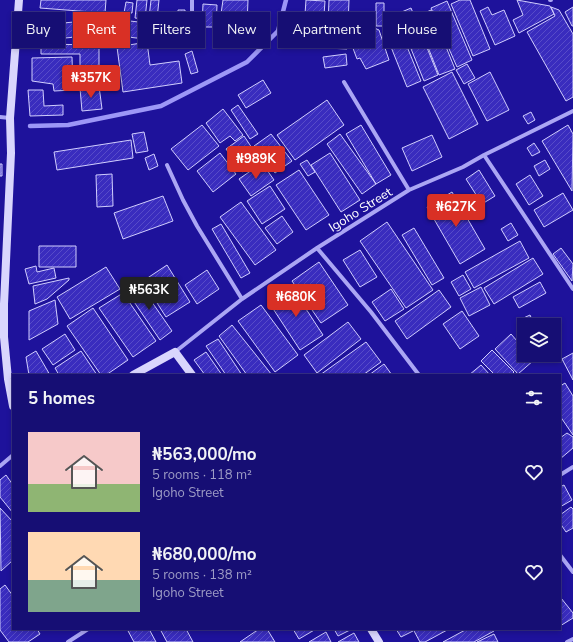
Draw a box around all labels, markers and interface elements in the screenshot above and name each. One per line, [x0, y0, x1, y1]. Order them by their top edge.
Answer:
chip: Buy [12, 12, 65, 48]
chip: Rent [73, 12, 130, 48]
chip: Filters [138, 12, 205, 48]
chip: New [213, 12, 270, 48]
chip: Apartment [278, 12, 375, 48]
chip: House [383, 12, 451, 48]
pin: ₦357K [63, 65, 119, 99]
text: ₦357K [71, 69, 111, 87]
pin: ₦989K [228, 146, 284, 180]
text: ₦989K [236, 150, 276, 168]
street label: Igoho Street [325, 183, 396, 236]
pin: ₦627K [428, 194, 484, 228]
text: ₦627K [436, 198, 476, 216]
pin: ₦563K [121, 277, 177, 311]
text: ₦563K [129, 281, 169, 299]
pin: ₦680K [268, 284, 324, 318]
text: ₦680K [276, 288, 316, 306]
map controls [517, 318, 561, 362]
button: layers [517, 318, 561, 362]
text: 5 homes [28, 387, 95, 410]
icon: filters [523, 387, 545, 409]
text: ₦563,000/mo [152, 443, 257, 466]
icon: home [60, 448, 108, 496]
icon: heart [523, 461, 545, 483]
text: 5 rooms · 118 m² [152, 466, 252, 484]
text: Igoho Street [152, 484, 224, 502]
text: ₦680,000/mo [152, 543, 257, 566]
icon: home [60, 548, 108, 596]
icon: heart [523, 561, 545, 583]
text: 5 rooms · 138 m² [152, 566, 252, 584]
text: Igoho Street [152, 584, 224, 602]

